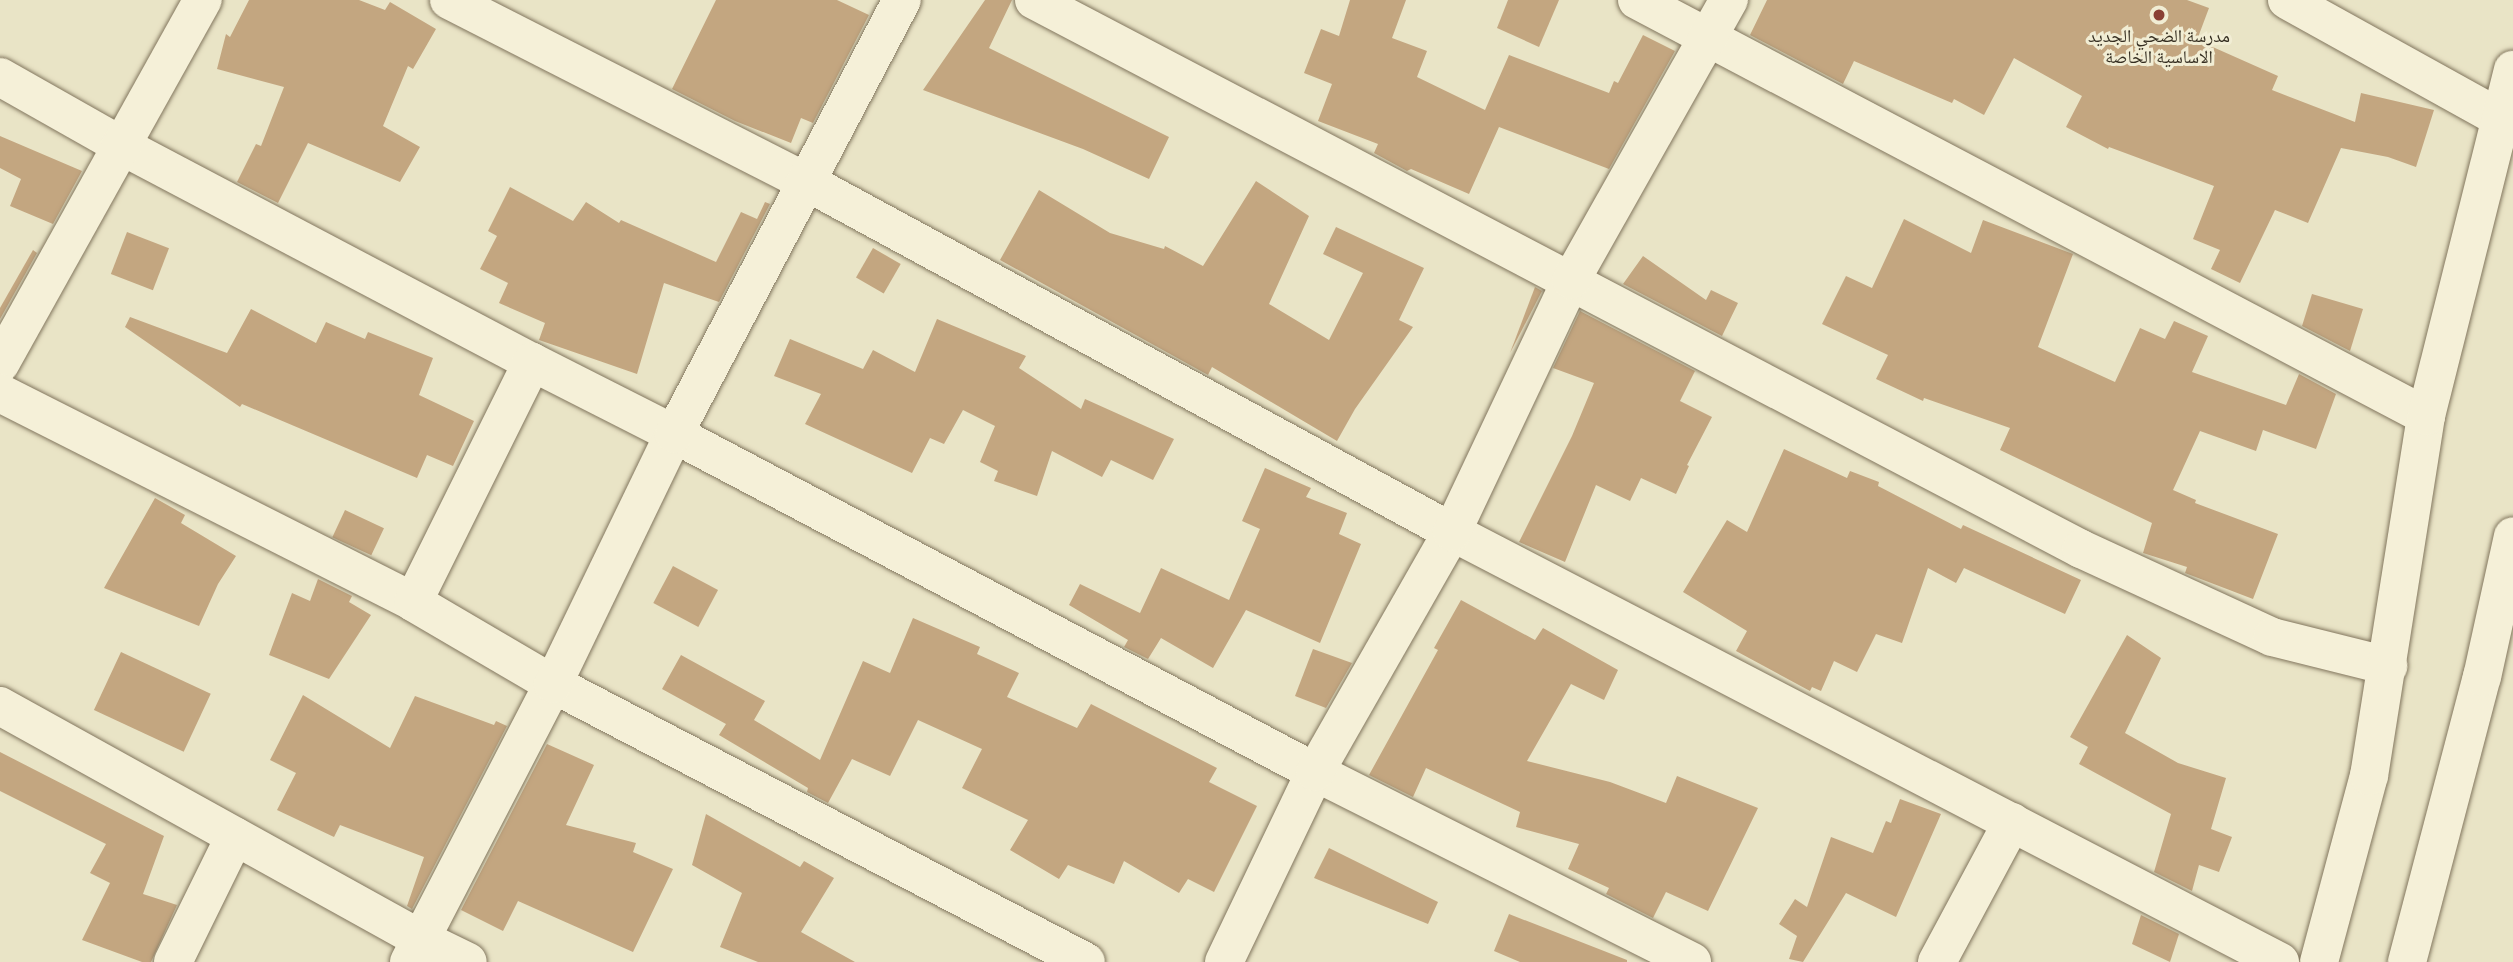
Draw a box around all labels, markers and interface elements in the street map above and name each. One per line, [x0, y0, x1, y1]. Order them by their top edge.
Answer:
marker: مدرسة الضحي الجديد الاساسية الخاصة [2151, 7, 2167, 23]
place label: مدرسة الضحي الجديد الاساسية الخاصة [2088, 26, 2230, 68]

